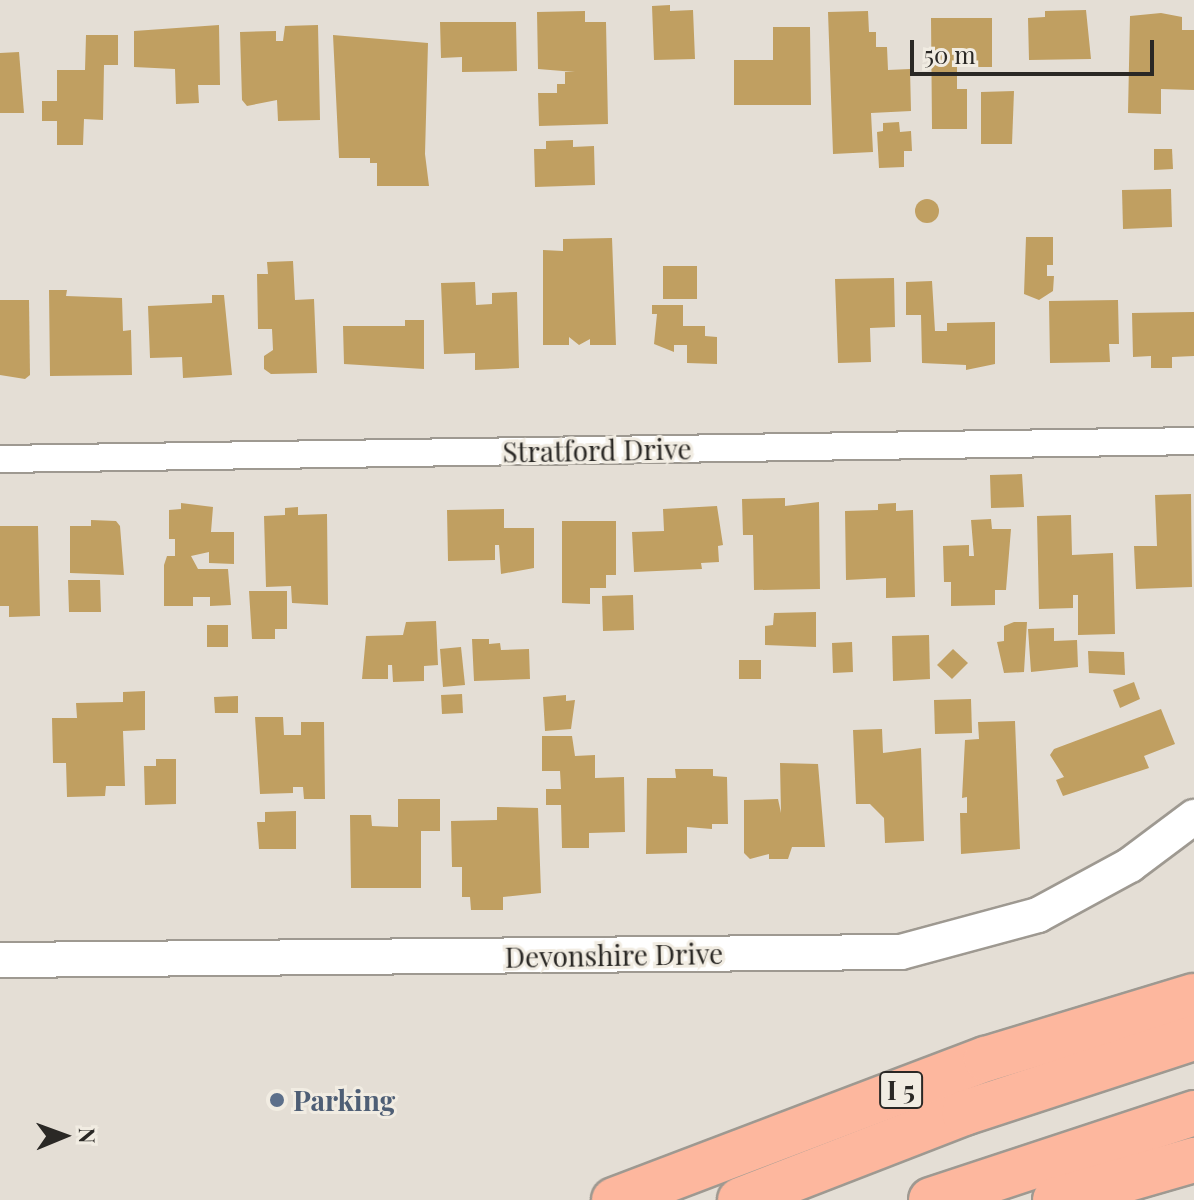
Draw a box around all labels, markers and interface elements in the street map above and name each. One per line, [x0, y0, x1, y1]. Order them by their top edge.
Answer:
scale bar [914, 24, 1158, 74]
text: 50 m [924, 38, 976, 70]
street label: Stratford Drive [502, 432, 692, 468]
street label: Devonshire Drive [504, 936, 724, 974]
road number: I 5 [879, 1068, 923, 1112]
place label: Parking [293, 1083, 395, 1117]
marker: Parking [268, 1091, 286, 1109]
north arrow [24, 1096, 104, 1176]
text: N [73, 1127, 103, 1144]

